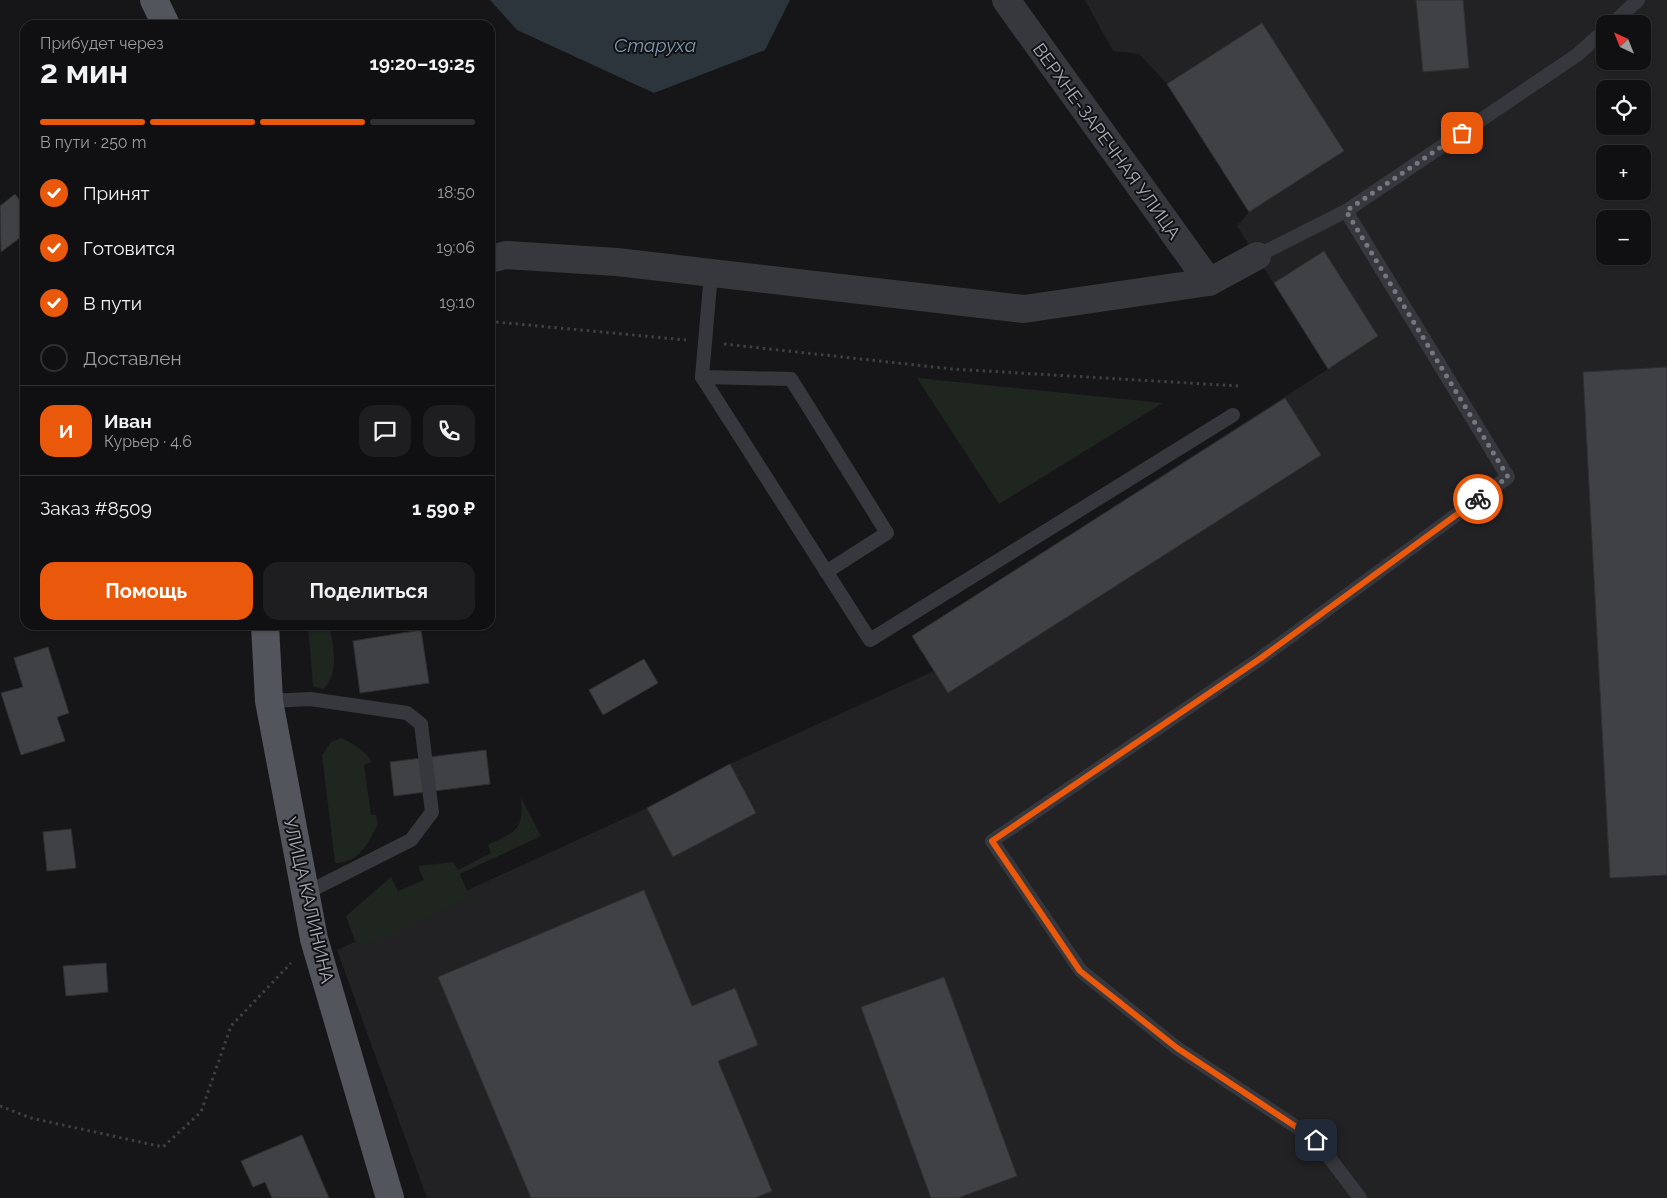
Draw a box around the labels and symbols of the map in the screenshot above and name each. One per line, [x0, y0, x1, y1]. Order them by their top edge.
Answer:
north arrow [1596, 15, 1651, 70]
water label: Старуха [614, 34, 696, 56]
street label: ВЕРХНЕ-ЗАРЕЧНАЯ УЛИЦА [1029, 39, 1185, 243]
pin [1441, 112, 1483, 154]
courier [1453, 474, 1503, 524]
street label: УЛИЦА КАЛИНИНА [280, 815, 338, 985]
pin [1295, 1119, 1337, 1161]

